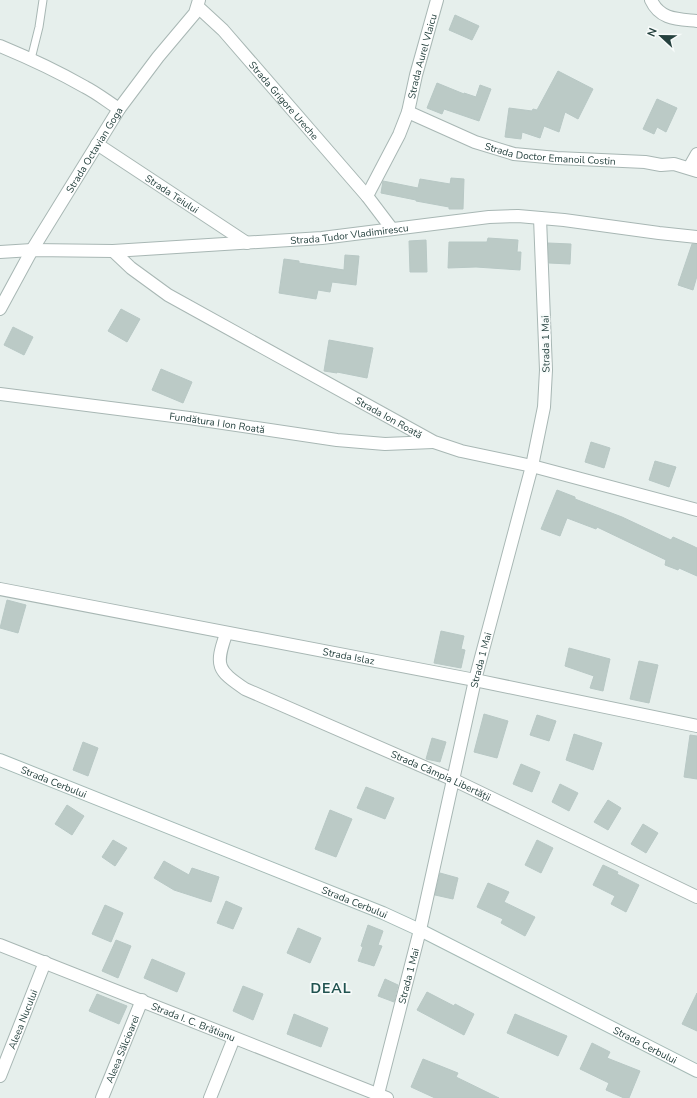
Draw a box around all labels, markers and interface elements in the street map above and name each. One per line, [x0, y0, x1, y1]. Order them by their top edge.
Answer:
street label: Strada Aurel Vlaicu [405, 13, 441, 100]
north arrow [641, 16, 681, 56]
text: N [644, 26, 661, 39]
street label: Strada Grigore Ureche [245, 59, 321, 143]
street label: Strada Octavian Goga [63, 105, 127, 196]
street label: Strada Doctor Emanoil Costin [483, 139, 616, 169]
street label: Strada Teiului [142, 172, 201, 217]
street label: Strada Tudor Vladimirescu [290, 221, 409, 248]
street label: Strada 1 Mai [539, 315, 553, 373]
street label: Strada Ion Roată [352, 394, 425, 442]
street label: Fundătura I Ion Roată [169, 410, 266, 437]
street label: Strada 1 Mai [467, 631, 495, 689]
street label: Strada Islaz [321, 645, 376, 669]
street label: Strada Câmpia Libertății [388, 747, 493, 805]
street label: Strada Cerbului [18, 763, 89, 802]
street label: Strada Cerbului [319, 883, 390, 922]
street label: Strada 1 Mai [395, 947, 423, 1006]
district label: DEAL [310, 979, 352, 998]
street label: Aleea Nucului [5, 988, 41, 1051]
street label: Strada I. C. Brătianu [149, 999, 237, 1045]
street label: Aleea Sălcioarei [103, 1013, 143, 1085]
street label: Strada Cerbului [611, 1023, 679, 1068]

